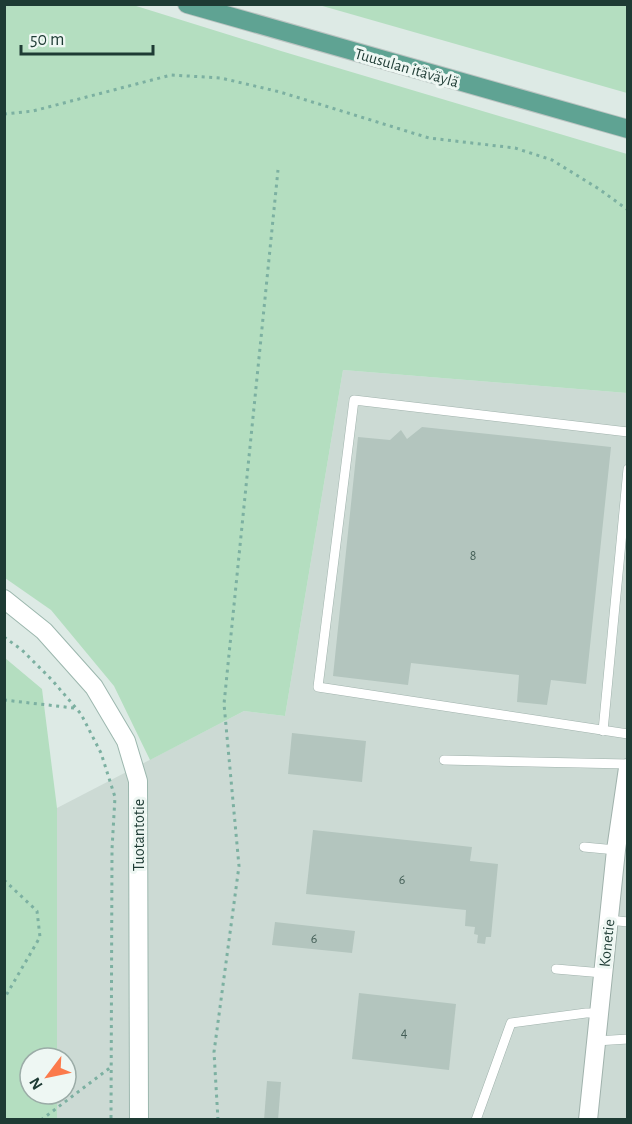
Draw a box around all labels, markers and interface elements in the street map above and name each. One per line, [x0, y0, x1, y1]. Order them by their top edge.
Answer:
scale bar [21, 18, 153, 56]
text: 50 m [30, 31, 64, 49]
street label: Tuusulan itäväylä [353, 46, 460, 91]
house number: 8 [470, 549, 476, 563]
street label: Tuotantotie [131, 799, 147, 871]
house number: 6 [399, 873, 405, 887]
street label: Konetie [597, 918, 617, 968]
house number: 6 [311, 932, 317, 946]
house number: 4 [401, 1026, 408, 1040]
north arrow [18, 1046, 78, 1106]
text: N [26, 1074, 46, 1092]

